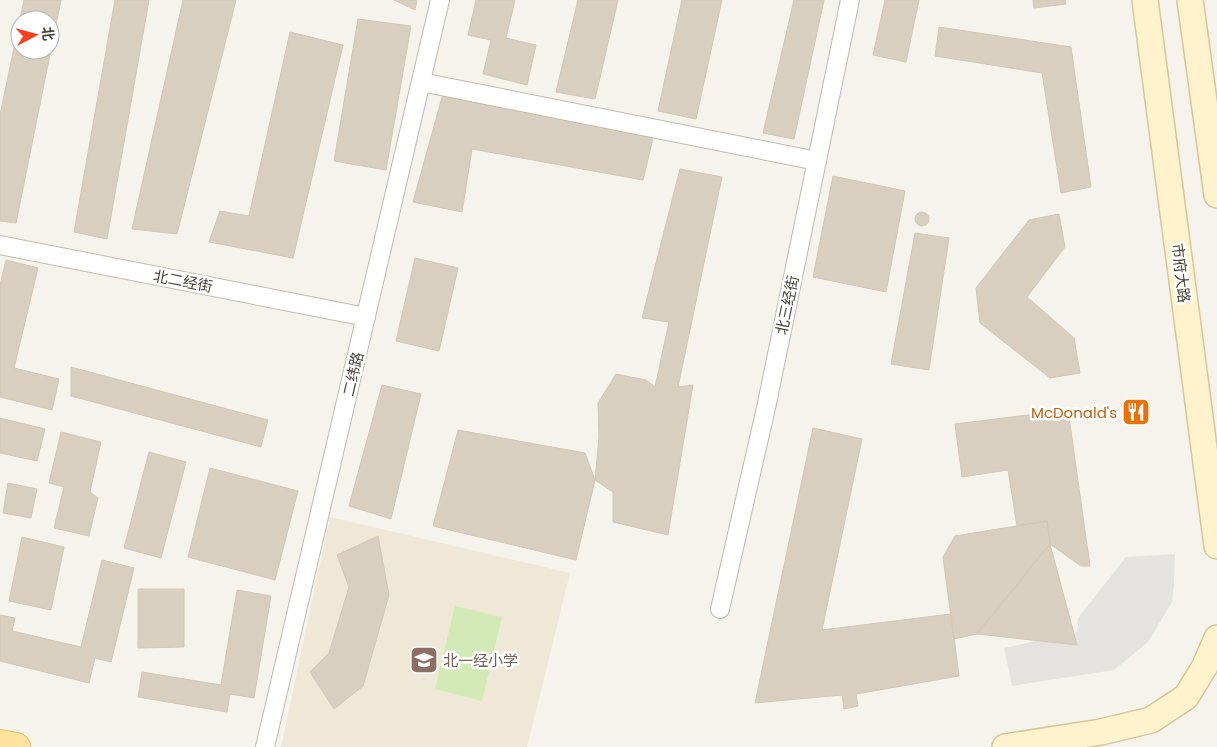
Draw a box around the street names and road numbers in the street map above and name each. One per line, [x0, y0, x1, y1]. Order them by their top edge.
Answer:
street label: 市府大路 [1167, 242, 1195, 304]
street label: 北二经街 [152, 265, 214, 297]
street label: 北三经街 [770, 273, 804, 337]
street label: 二纬路 [338, 350, 368, 398]

